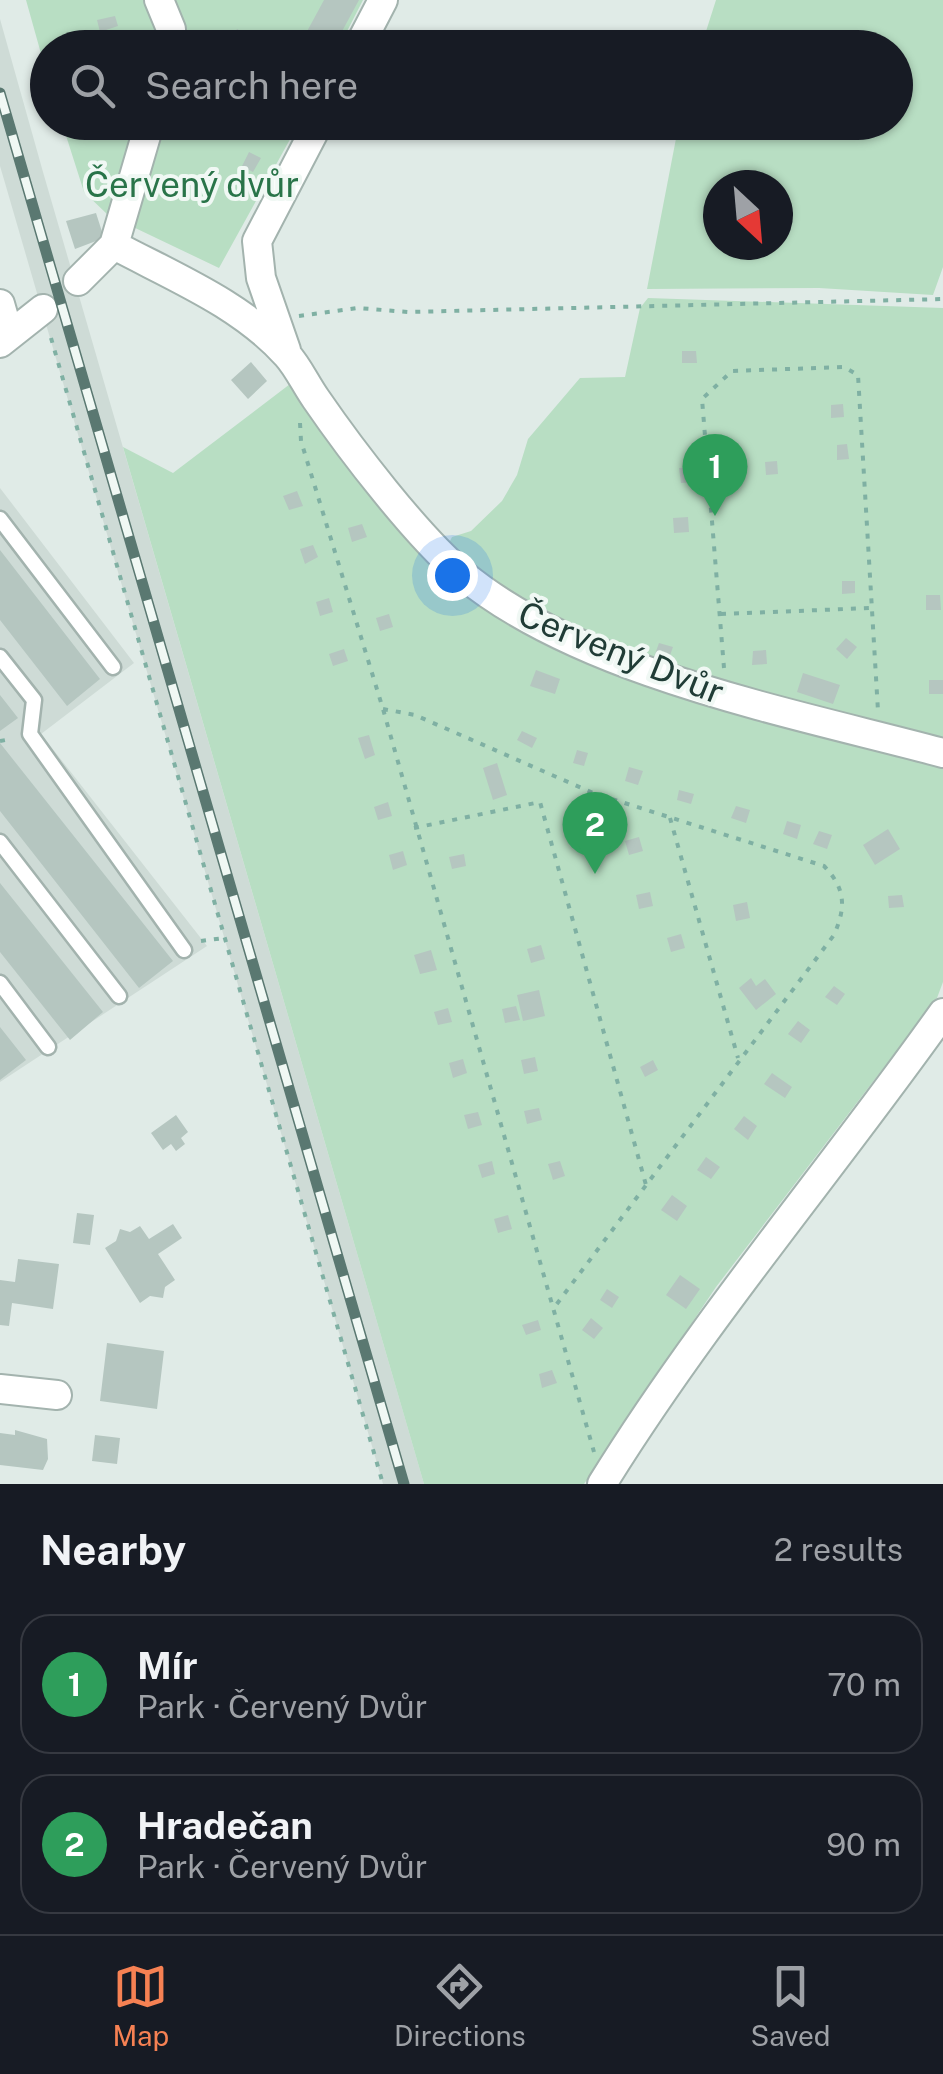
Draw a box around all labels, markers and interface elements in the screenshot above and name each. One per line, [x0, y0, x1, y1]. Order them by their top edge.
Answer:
search box [30, 30, 913, 140]
icon: search [65, 58, 120, 113]
text: Search here [145, 63, 358, 108]
park label: Červený dvůr [85, 164, 299, 205]
north arrow [703, 170, 793, 260]
pin: 1 [682, 434, 748, 516]
your location [427, 550, 478, 601]
street label: Červený Dvůr [512, 593, 730, 712]
pin: 2 [562, 792, 628, 874]
text: Nearby [40, 1525, 186, 1574]
text: 2 results [774, 1531, 903, 1568]
text: Mír [137, 1643, 198, 1688]
text: 1 [68, 1666, 81, 1703]
text: 70 m [827, 1666, 901, 1703]
text: Park · Červený Dvůr [137, 1688, 427, 1725]
text: Hradečan [137, 1803, 313, 1848]
text: 2 [64, 1826, 85, 1863]
text: 90 m [826, 1826, 901, 1863]
text: Park · Červený Dvůr [137, 1848, 427, 1885]
tab: Map [112, 1959, 169, 2052]
tab: Directions [394, 1959, 526, 2052]
tab: Saved [750, 1959, 831, 2052]

